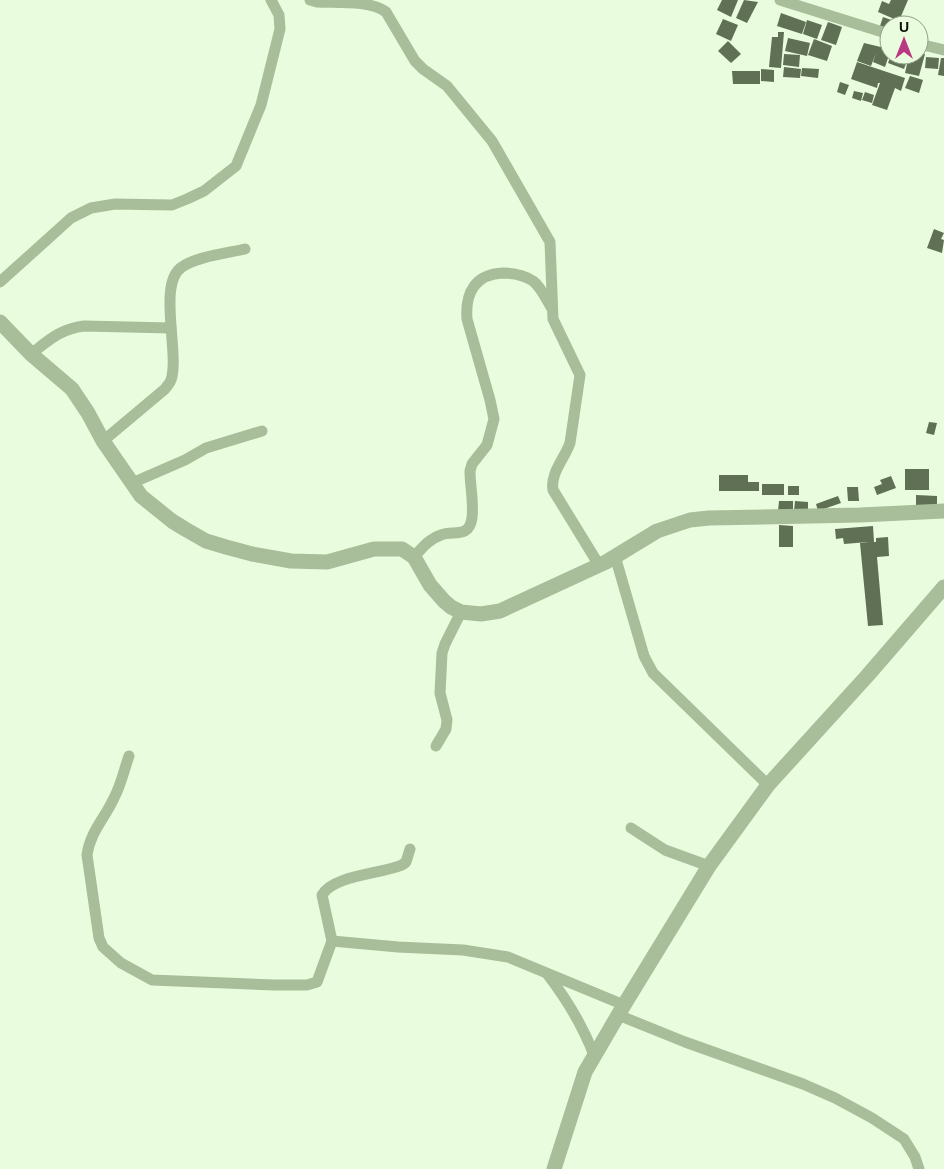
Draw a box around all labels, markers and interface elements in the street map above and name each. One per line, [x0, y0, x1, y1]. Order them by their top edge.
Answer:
north arrow [879, 15, 929, 65]
text: U [899, 19, 909, 35]

